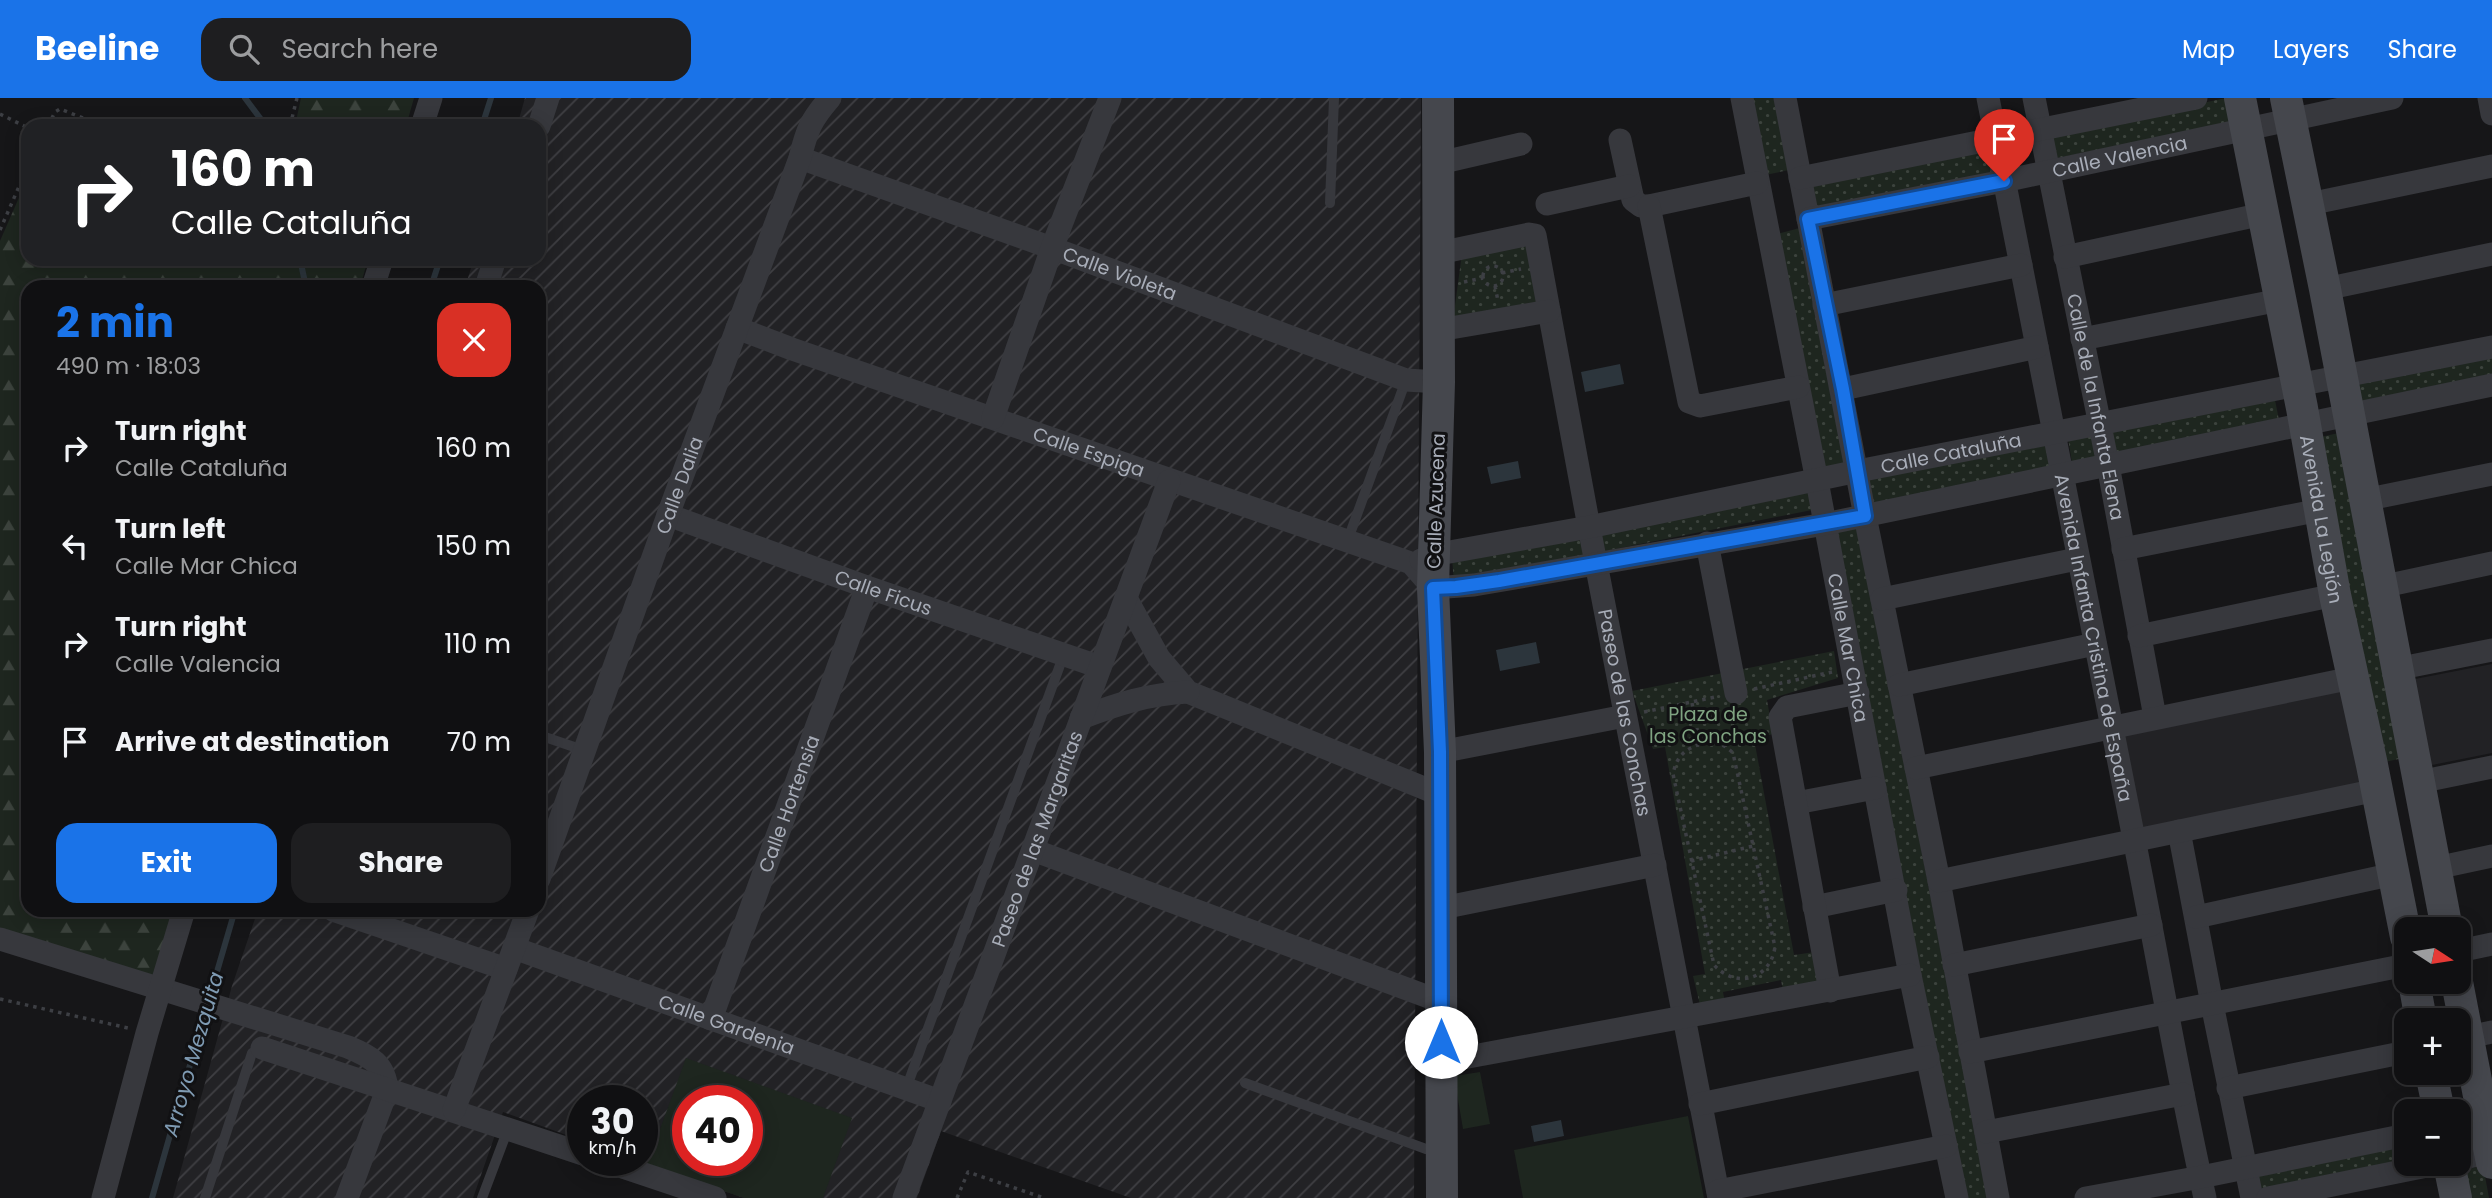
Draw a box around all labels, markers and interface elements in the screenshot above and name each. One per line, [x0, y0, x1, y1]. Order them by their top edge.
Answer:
search box [201, 18, 691, 81]
text: Beeline [35, 25, 159, 72]
icon: search [225, 30, 263, 68]
text: Search here [281, 31, 438, 67]
text: Map [2182, 33, 2235, 66]
text: Layers [2273, 33, 2349, 66]
text: Share [2387, 33, 2457, 66]
pin [1974, 109, 2034, 181]
icon: arrive [1985, 120, 2023, 158]
street label: Calle Valencia [2050, 129, 2190, 184]
text: 160 m [171, 135, 315, 203]
icon: right [56, 147, 147, 238]
text: Calle Cataluña [171, 200, 412, 245]
street label: Calle Violeta [1059, 240, 1181, 307]
street label: Calle de la Infanta Elena [2060, 291, 2132, 522]
text: 2 min [56, 293, 174, 352]
button: close [437, 303, 511, 377]
text: 490 m · 18:03 [56, 350, 201, 382]
text: Turn right [115, 413, 247, 449]
street label: Calle Espiga [1029, 420, 1148, 483]
street label: Calle Cataluña [1878, 426, 2024, 480]
icon: right [56, 429, 94, 467]
text: 160 m [436, 430, 511, 466]
street label: Calle Dalia [649, 433, 709, 538]
street label: Calle Azucena [1420, 433, 1452, 569]
street label: Avenida La Legión [2293, 433, 2350, 606]
text: Calle Cataluña [115, 452, 288, 484]
street label: Avenida Infanta Cristina de España [2048, 471, 2140, 804]
text: Turn left [115, 511, 226, 547]
icon: left [56, 527, 94, 565]
text: 150 m [436, 528, 511, 564]
text: Calle Mar Chica [115, 550, 298, 582]
street label: Calle Ficus [831, 563, 936, 622]
street label: Calle Mar Chica [1821, 571, 1876, 725]
street label: Paseo de las Conchas [1592, 607, 1658, 818]
text: Turn right [115, 609, 247, 645]
icon: right [56, 625, 94, 663]
text: 110 m [444, 626, 511, 662]
text: Calle Valencia [115, 648, 281, 680]
park label: Plaza de las Conchas [1649, 701, 1767, 750]
icon: arrive [56, 723, 94, 761]
text: Arrive at destination [115, 724, 390, 760]
text: 70 m [447, 724, 511, 760]
street label: Paseo de las Margaritas [984, 727, 1089, 951]
street label: Calle Hortensia [752, 731, 826, 876]
button: Exit [56, 823, 277, 903]
button: Share [291, 823, 511, 903]
north arrow [2394, 917, 2471, 994]
map controls [2394, 917, 2471, 1176]
water label: Arroyo Mezquita [155, 968, 230, 1141]
street label: Calle Gardenia [655, 988, 798, 1061]
position arrow [1404, 1005, 1478, 1079]
button: + [2394, 1008, 2471, 1085]
speed limit sign: 40 [672, 1085, 763, 1176]
text: 30 [591, 1097, 635, 1146]
button: − [2394, 1099, 2471, 1176]
text: km/h [589, 1135, 636, 1160]

